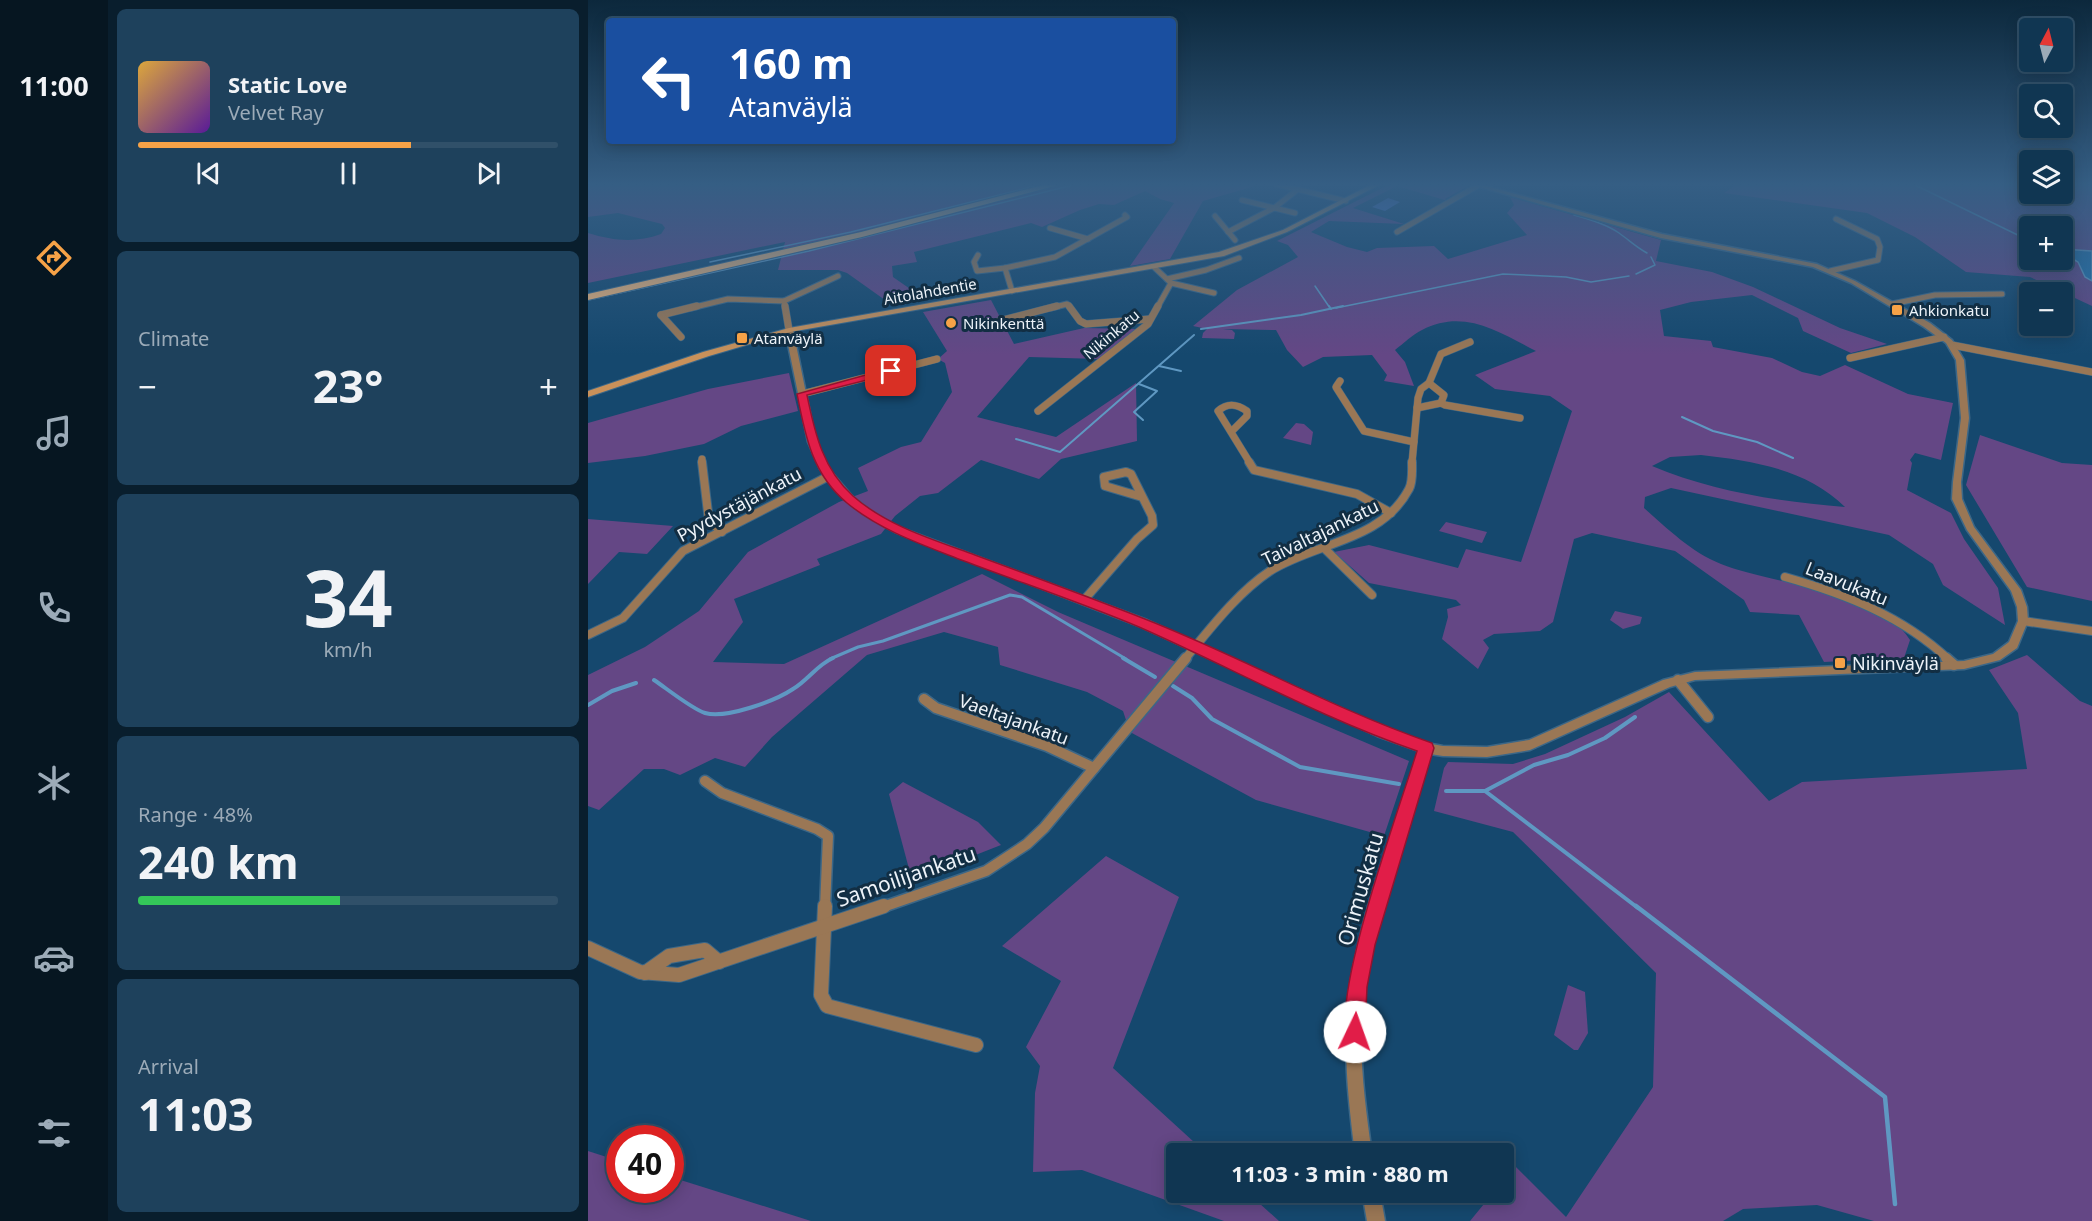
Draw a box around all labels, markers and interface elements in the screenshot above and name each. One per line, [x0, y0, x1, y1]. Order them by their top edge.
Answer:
north arrow [2019, 18, 2073, 72]
map controls [2019, 18, 2073, 336]
text: 160 m [729, 34, 853, 91]
icon: left [630, 42, 708, 120]
text: 11:00 [19, 67, 89, 104]
text: Static Love [228, 69, 347, 99]
button: search [2019, 84, 2073, 138]
text: Atanväylä [729, 88, 853, 125]
text: Velvet Ray [228, 99, 324, 126]
button: layers [2019, 150, 2073, 204]
icon: previous [192, 157, 225, 190]
icon: pause [332, 157, 365, 190]
icon: next [472, 157, 505, 190]
button: + [2019, 216, 2073, 270]
icon: directions [33, 237, 75, 279]
street label: Aitolahdentie [882, 273, 978, 309]
button: − [2019, 282, 2073, 336]
place label: Ahkionkatu [1909, 300, 1989, 320]
marker: Ahkionkatu [1890, 303, 1904, 317]
street label: Nikinkatu [1079, 305, 1143, 363]
place label: Nikinkenttä [963, 313, 1044, 333]
marker: Nikinkenttä [944, 316, 958, 330]
text: Climate [138, 325, 209, 352]
place label: Atanväylä [754, 328, 823, 348]
marker: Atanväylä [735, 331, 749, 345]
pin [865, 345, 916, 396]
icon: arrive [874, 354, 907, 387]
text: 23° [313, 355, 383, 416]
text: − [138, 364, 157, 409]
text: + [539, 364, 558, 409]
icon: music [33, 412, 75, 454]
street label: Pyydystäjänkatu [672, 461, 806, 547]
street label: Taivaltajankatu [1258, 493, 1382, 571]
text: 34 [303, 544, 393, 650]
street label: Laavukatu [1802, 556, 1892, 610]
icon: phone [33, 587, 75, 629]
text: km/h [323, 636, 373, 663]
place label: Nikinväylä [1852, 651, 1939, 675]
marker: Nikinväylä [1833, 656, 1847, 670]
street label: Vaeltajankatu [956, 688, 1072, 750]
icon: climate [33, 762, 75, 804]
text: Range · 48% [138, 801, 253, 828]
street label: Orimuskatu [1330, 829, 1390, 949]
text: 240 km [138, 831, 299, 892]
street label: Samoilijankatu [833, 839, 979, 913]
icon: car [33, 937, 75, 979]
position arrow [1323, 1000, 1387, 1064]
text: Arrival [138, 1053, 199, 1080]
text: 11:03 [138, 1083, 254, 1144]
icon: filters [33, 1112, 75, 1154]
speed limit sign: 40 [606, 1125, 684, 1203]
text: 11:03 · 3 min · 880 m [1231, 1158, 1449, 1188]

